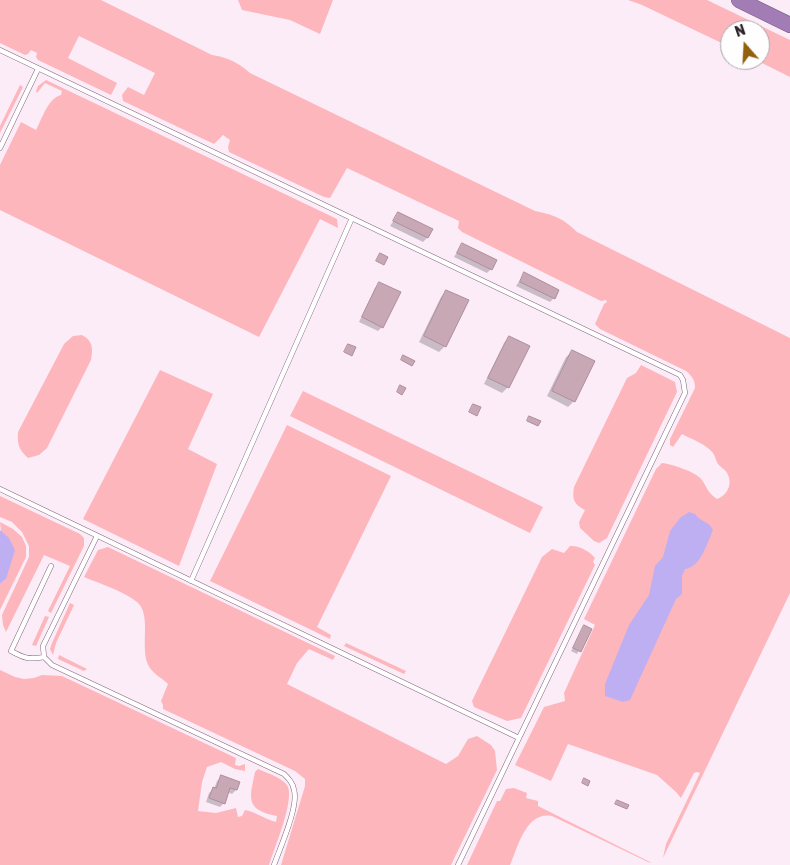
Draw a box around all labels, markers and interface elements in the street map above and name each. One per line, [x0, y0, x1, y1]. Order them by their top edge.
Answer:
north arrow [720, 20, 770, 70]
text: N [733, 22, 748, 41]

